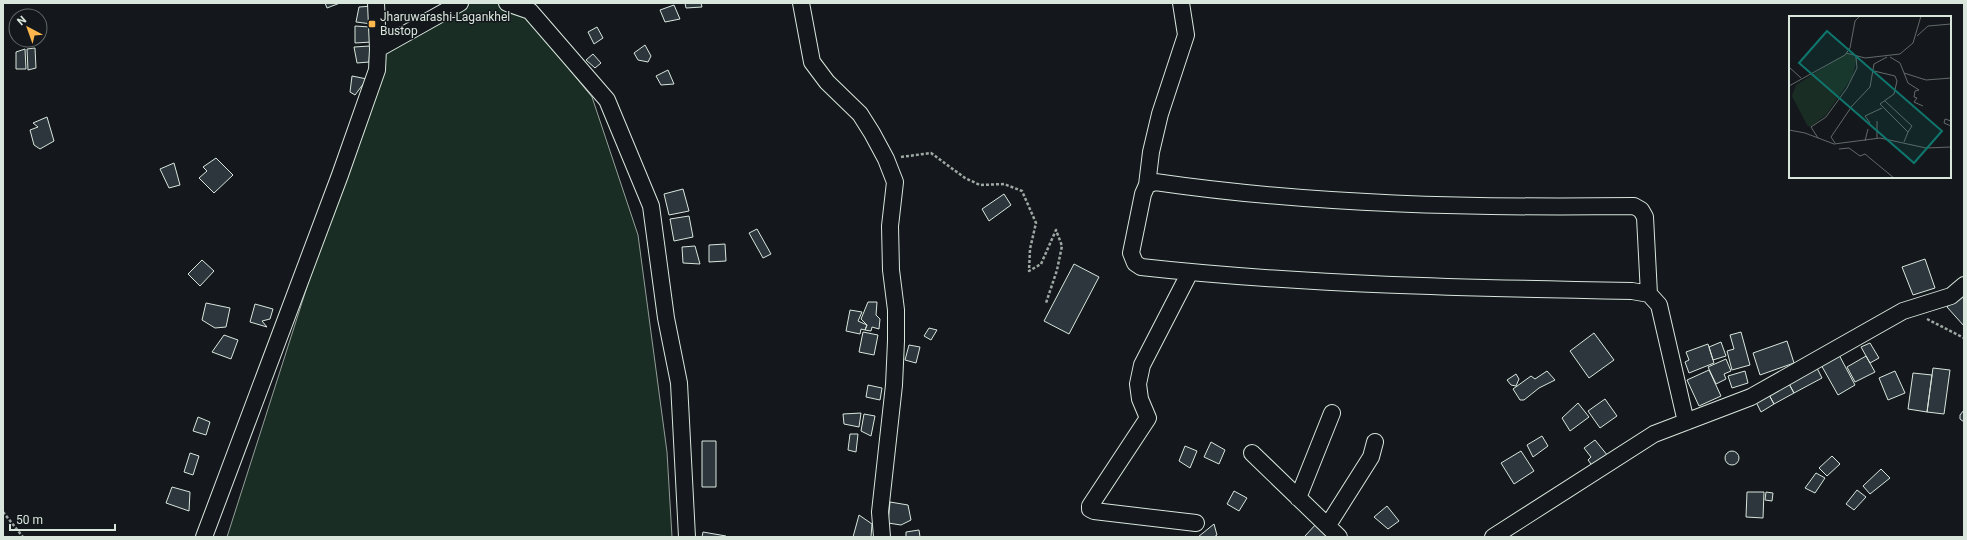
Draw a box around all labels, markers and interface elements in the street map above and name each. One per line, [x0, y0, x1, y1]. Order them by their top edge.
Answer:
north arrow [8, 8, 48, 48]
place label: Jharuwarashi-Lagankhel Bustop [380, 10, 510, 38]
text: N [15, 13, 29, 28]
inset map [1789, 16, 1951, 178]
marker: Jharuwarashi-Lagankhel Bustop [367, 19, 377, 29]
scale bar [10, 506, 115, 532]
text: 50 m [16, 513, 43, 527]

